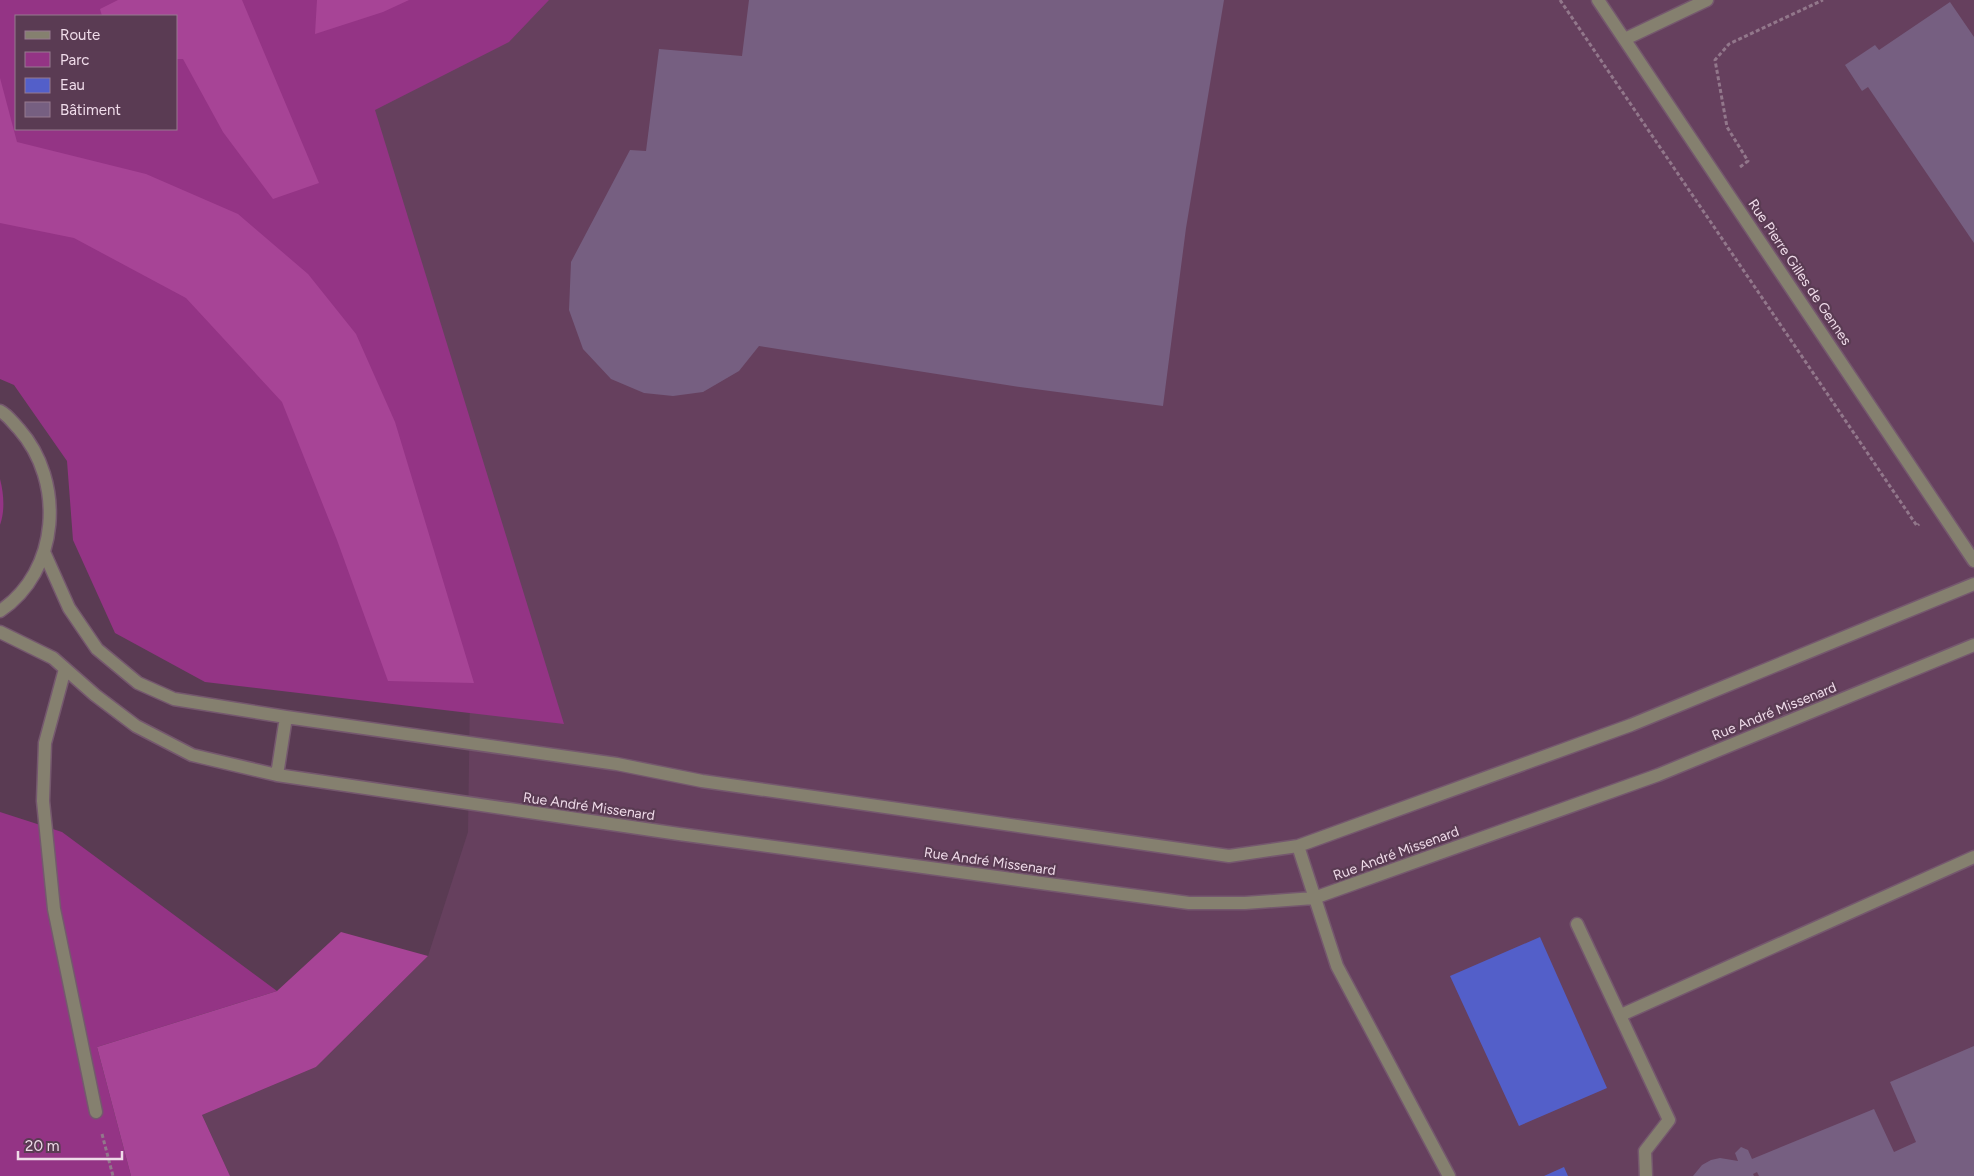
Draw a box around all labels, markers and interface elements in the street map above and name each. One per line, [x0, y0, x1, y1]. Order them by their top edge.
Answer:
legend [15, 15, 178, 130]
text: Route [60, 26, 100, 44]
text: Parc [60, 51, 89, 69]
text: Eau [60, 76, 85, 94]
text: Bâtiment [60, 101, 121, 119]
street label: Rue Pierre Gilles de Gennes [1744, 196, 1855, 348]
street label: Rue André Missenard [1709, 679, 1839, 744]
street label: Rue André Missenard [522, 789, 656, 824]
street label: Rue André Missenard [1331, 823, 1461, 884]
street label: Rue André Missenard [923, 844, 1057, 879]
scale bar [18, 1128, 121, 1160]
text: 20 m [25, 1137, 59, 1155]

